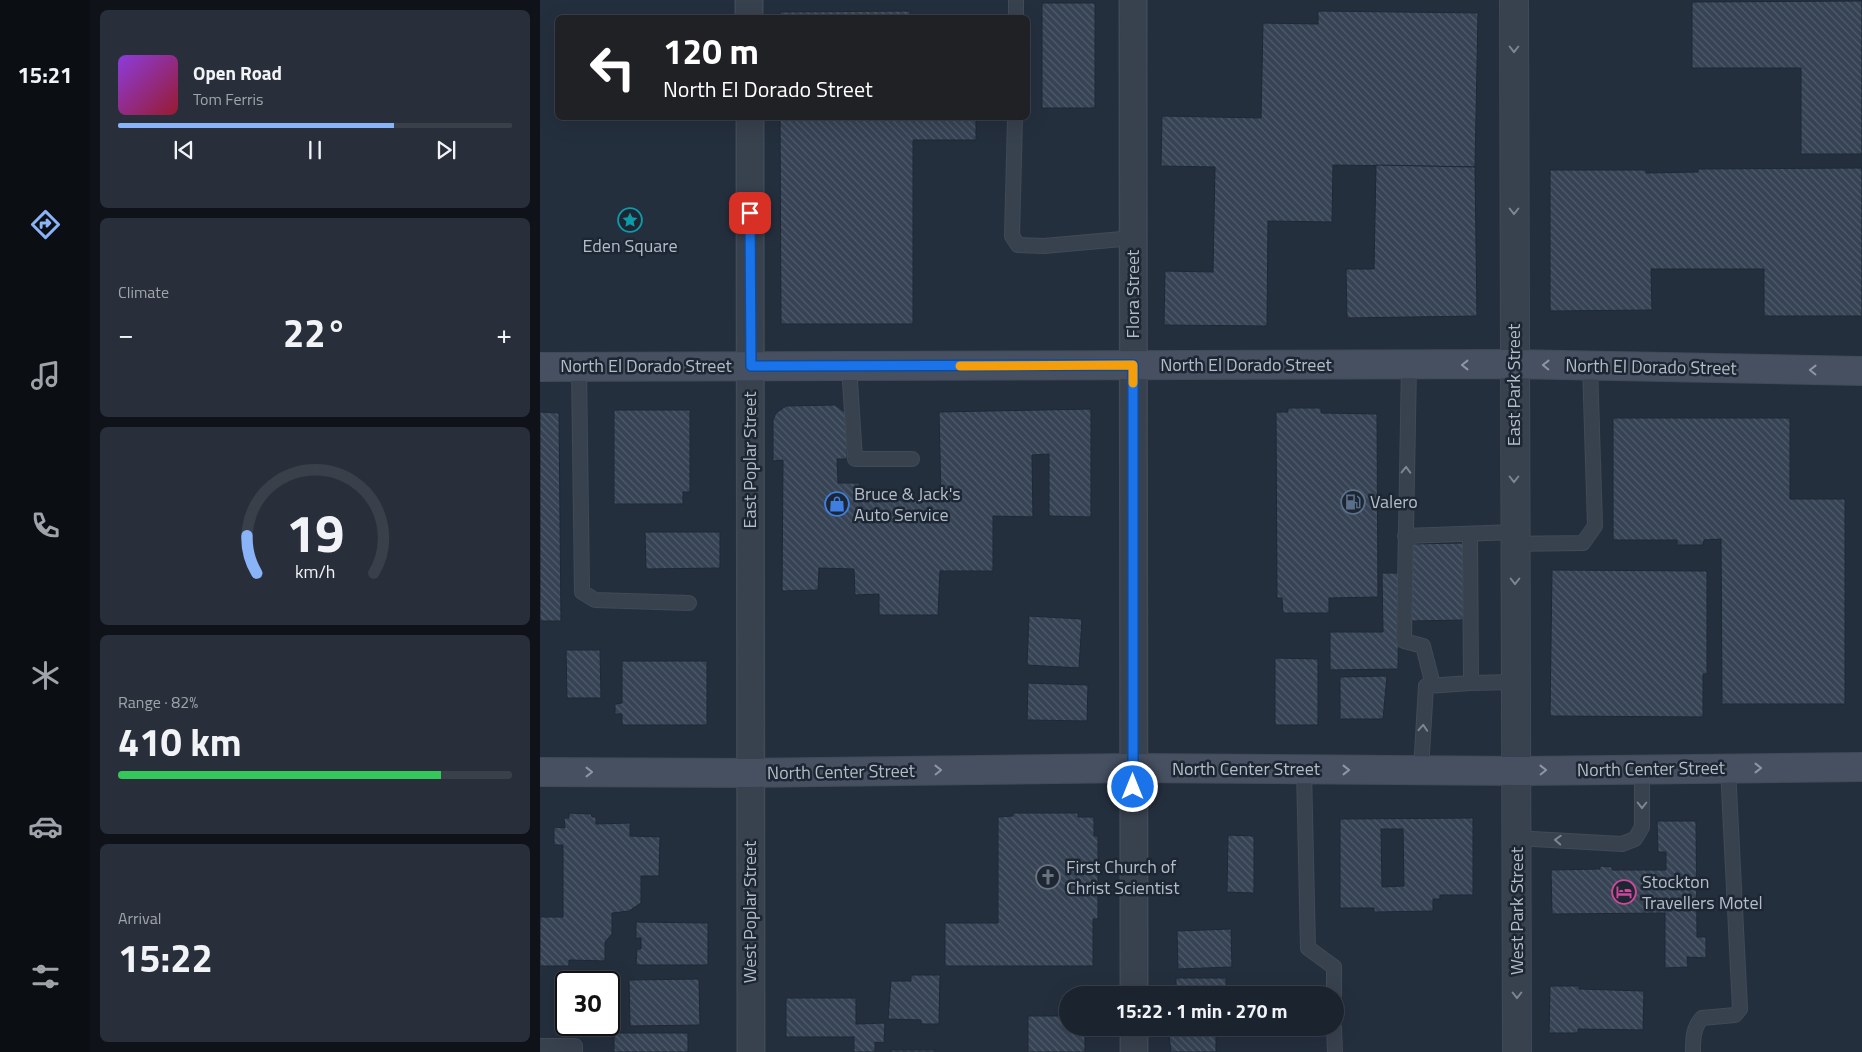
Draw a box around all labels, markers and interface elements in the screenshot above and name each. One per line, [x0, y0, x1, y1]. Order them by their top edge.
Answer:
text: 120 m [663, 24, 759, 78]
icon: left [580, 35, 645, 100]
one-way arrow [1509, 45, 1519, 53]
text: 15:21 [18, 58, 72, 92]
text: Open Road [193, 58, 282, 87]
text: North El Dorado Street [663, 72, 873, 106]
text: Tom Ferris [193, 87, 264, 111]
icon: previous [170, 136, 198, 164]
icon: pause [301, 136, 329, 164]
icon: next [432, 136, 460, 164]
pin [729, 192, 771, 234]
icon: arrive [736, 199, 764, 227]
icon: directions [28, 207, 63, 242]
place icon: Eden Square [617, 207, 643, 233]
one-way arrow [1509, 208, 1519, 215]
place label: Eden Square [583, 232, 677, 259]
street label: Flora Street [1119, 249, 1146, 338]
text: Climate [118, 280, 169, 304]
text: 22° [283, 304, 347, 362]
text: − [118, 312, 134, 355]
text: + [496, 312, 512, 355]
street label: East Park Street [1500, 323, 1527, 446]
street label: North El Dorado Street [1160, 351, 1332, 378]
street label: North El Dorado Street [560, 352, 732, 379]
street label: North El Dorado Street [1565, 352, 1738, 382]
icon: music [28, 358, 63, 393]
one-way arrow [1460, 360, 1468, 370]
one-way arrow [1542, 360, 1550, 370]
one-way arrow [1809, 365, 1817, 375]
street label: East Poplar Street [736, 391, 763, 528]
one-way arrow [1401, 466, 1412, 474]
one-way arrow [1509, 475, 1519, 483]
place label: Bruce & Jack's Auto Service [854, 480, 961, 528]
place label: Valero [1370, 488, 1418, 515]
fuel station icon: Valero [1340, 489, 1366, 515]
shop icon: Bruce & Jack's Auto Service [824, 491, 850, 517]
text: 19 [286, 493, 344, 572]
icon: phone [28, 508, 63, 543]
text: km/h [295, 558, 335, 585]
one-way arrow [1510, 577, 1520, 585]
icon: climate [28, 658, 63, 693]
text: Range · 82% [118, 690, 198, 714]
text: 410 km [118, 713, 242, 771]
one-way arrow [1418, 724, 1429, 732]
street label: North Center Street [1577, 754, 1726, 783]
street label: North Center Street [1172, 755, 1321, 782]
street label: North Center Street [767, 757, 916, 786]
position arrow [1106, 760, 1158, 812]
one-way arrow [1754, 763, 1762, 773]
one-way arrow [934, 765, 942, 776]
one-way arrow [1342, 765, 1350, 775]
one-way arrow [1539, 765, 1547, 776]
one-way arrow [585, 767, 593, 777]
one-way arrow [1637, 802, 1647, 809]
icon: car [28, 809, 63, 844]
one-way arrow [1554, 835, 1562, 846]
street label: West Poplar Street [736, 840, 763, 983]
street label: West Park Street [1503, 846, 1530, 975]
place label: First Church of Christ Scientist [1066, 853, 1180, 901]
church icon: First Church of Christ Scientist [1035, 864, 1061, 890]
place label: Stockton Travellers Motel [1642, 868, 1763, 916]
hotel icon: Stockton Travellers Motel [1611, 879, 1637, 905]
text: Arrival [118, 906, 161, 930]
text: 15:22 [118, 929, 213, 987]
icon: filters [28, 959, 63, 994]
speed limit sign: 30 [555, 971, 620, 1036]
one-way arrow [1512, 991, 1522, 999]
text: 15:22 · 1 min · 270 m [1115, 996, 1288, 1025]

